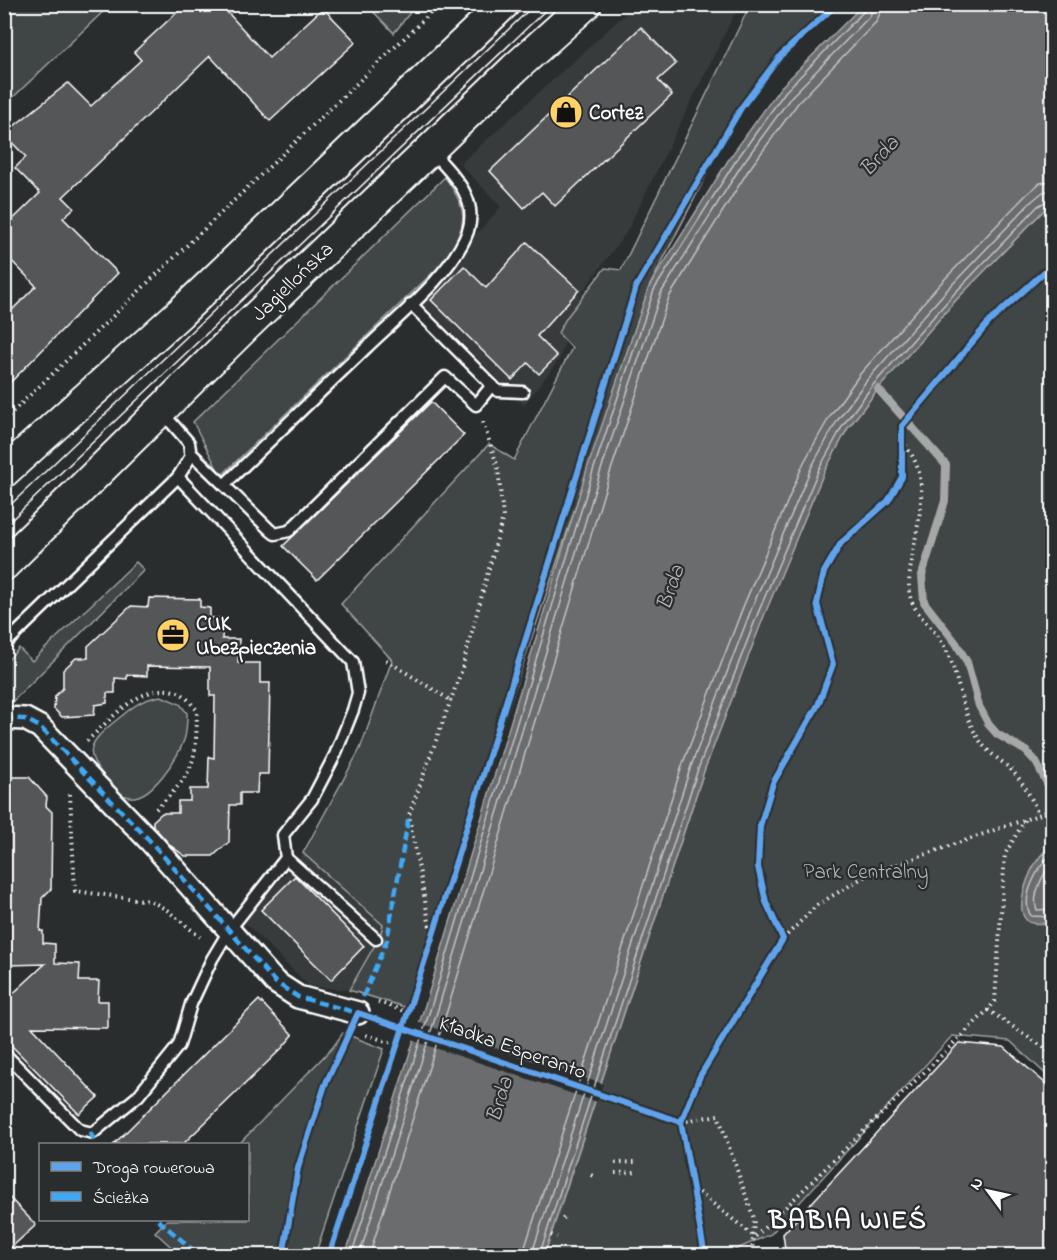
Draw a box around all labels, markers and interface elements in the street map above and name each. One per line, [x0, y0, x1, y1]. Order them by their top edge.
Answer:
shop icon: Cortez [548, 94, 584, 130]
place label: Cortez [589, 99, 644, 129]
water label: Brda [853, 129, 908, 185]
street label: Jagiellońska [246, 236, 343, 331]
water label: Brda [649, 560, 695, 615]
place label: CUK Ubezpieczenia [196, 610, 316, 664]
office icon: CUK Ubezpieczenia [155, 617, 191, 653]
park label: Park Centralny [804, 858, 928, 890]
street label: Kładka Esperanto [435, 1010, 590, 1088]
water label: Brda [479, 1072, 523, 1126]
legend [39, 1143, 249, 1221]
text: Droga rowerowa [92, 1156, 215, 1183]
north arrow [958, 1161, 1018, 1221]
text: N [964, 1173, 990, 1195]
text: Ścieżka [93, 1186, 149, 1212]
district label: BABIA WIEŚ [767, 1202, 927, 1241]

